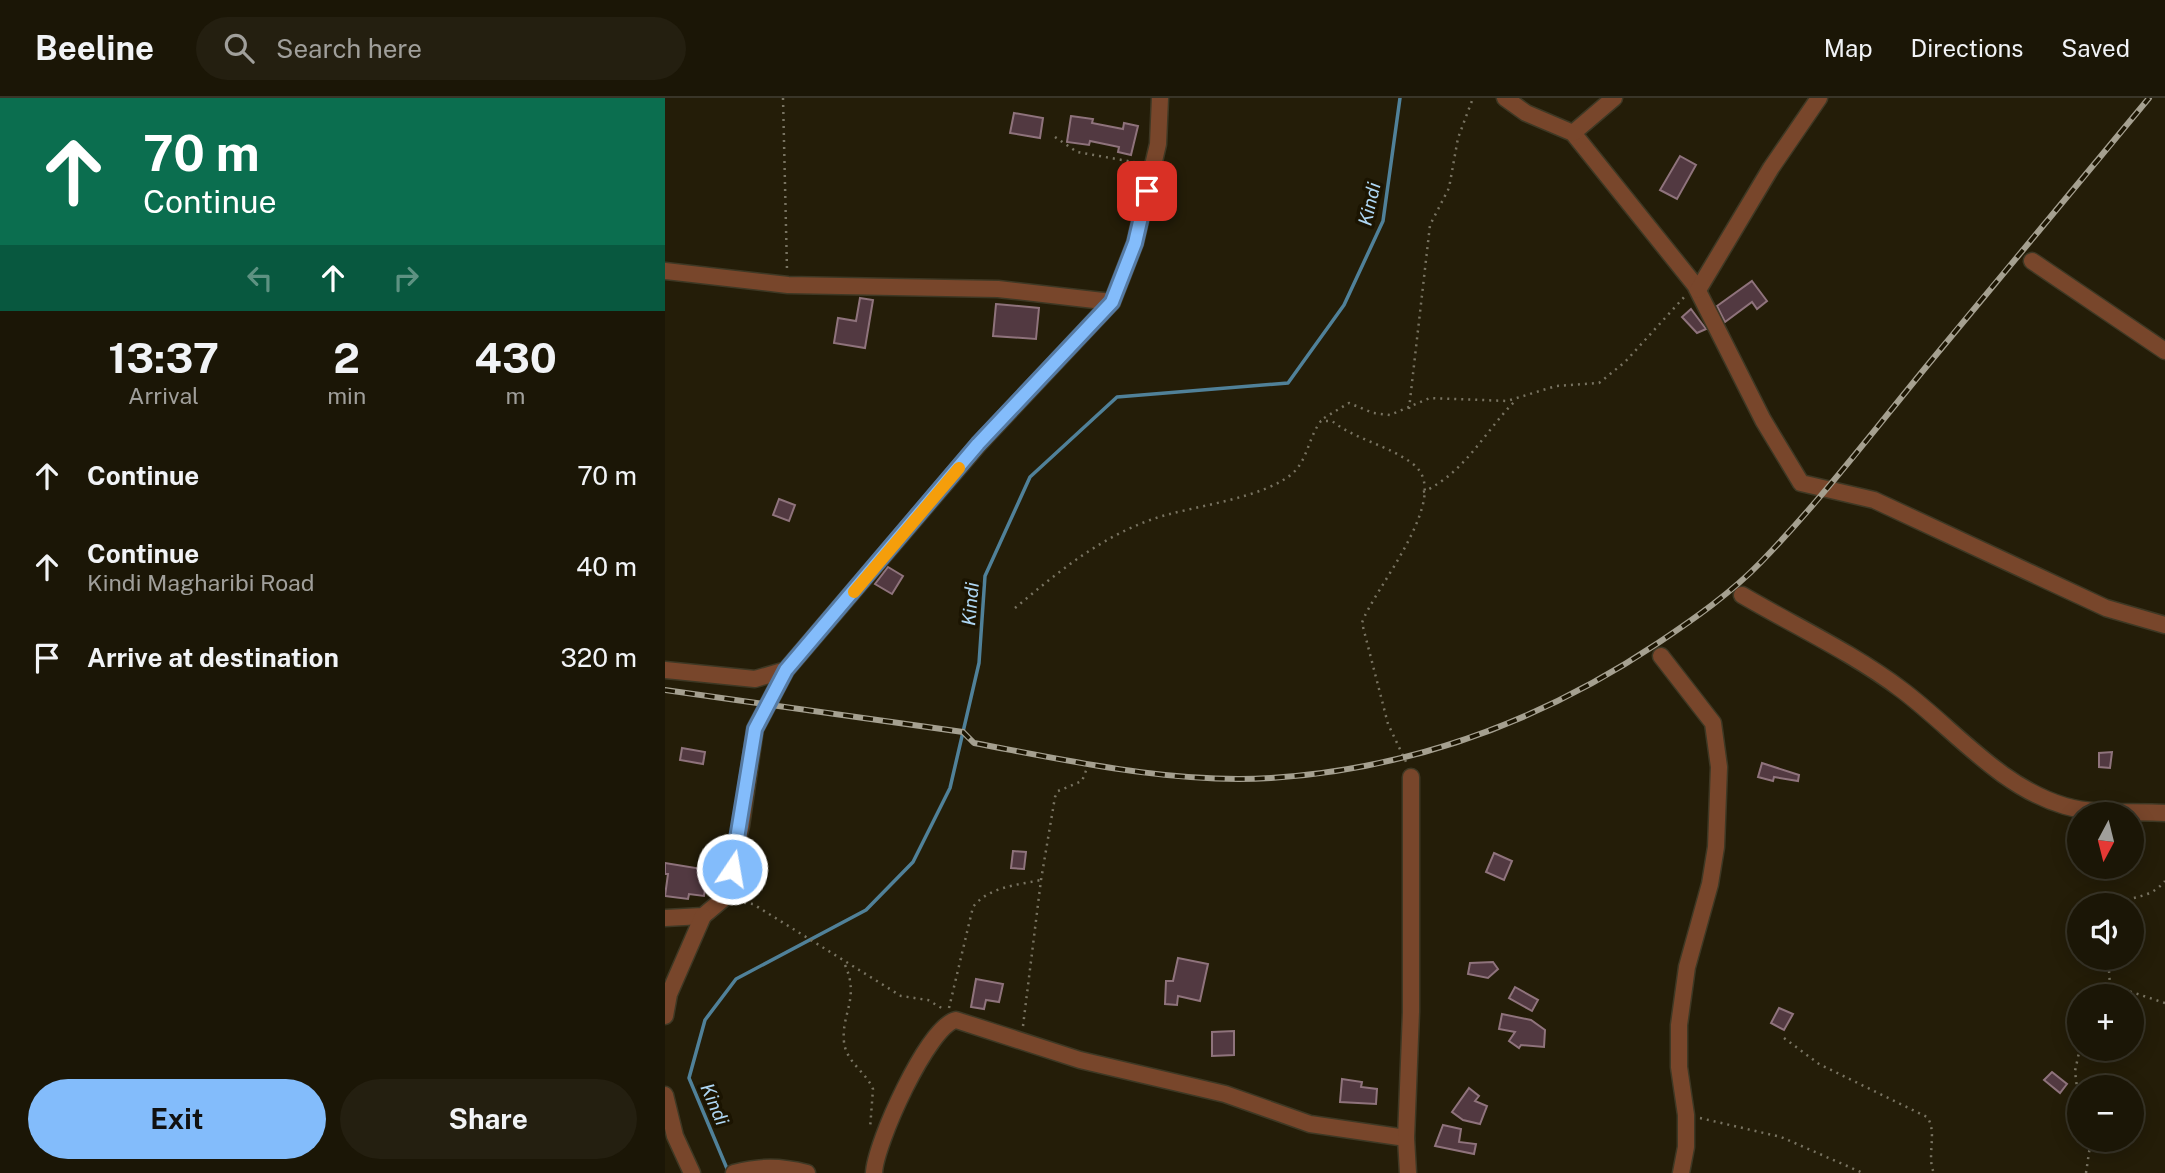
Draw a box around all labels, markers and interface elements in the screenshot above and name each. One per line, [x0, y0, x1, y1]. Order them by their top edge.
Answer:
search box [196, 17, 686, 80]
text: Beeline [35, 29, 154, 67]
icon: search [220, 29, 258, 67]
text: Search here [276, 33, 422, 64]
text: Map [1824, 34, 1873, 62]
text: Directions [1911, 34, 2023, 62]
text: Saved [2061, 34, 2130, 62]
text: 70 m [143, 124, 260, 182]
icon: ahead [28, 126, 119, 217]
pin [1117, 161, 1177, 221]
icon: arrive [1128, 172, 1166, 210]
water label: Kindi [1353, 180, 1385, 228]
text: Continue [143, 183, 277, 220]
icon: left [241, 259, 279, 297]
icon: ahead [314, 259, 352, 297]
icon: right [387, 259, 425, 297]
text: 13:37 [108, 333, 219, 382]
text: 2 [333, 333, 360, 382]
text: 430 [474, 333, 557, 382]
text: Arrival [128, 382, 199, 409]
text: min [327, 382, 366, 409]
text: m [506, 382, 526, 409]
icon: ahead [28, 457, 66, 495]
text: Continue [87, 460, 199, 491]
text: 70 m [577, 460, 637, 491]
text: Continue [87, 538, 199, 569]
icon: ahead [28, 548, 66, 586]
text: 40 m [576, 551, 637, 582]
text: Kindi Magharibi Road [87, 569, 315, 596]
water label: Kindi [957, 581, 983, 627]
icon: arrive [28, 639, 66, 677]
text: Arrive at destination [87, 642, 339, 673]
text: 320 m [560, 642, 637, 673]
north arrow [2067, 802, 2144, 878]
map controls [2067, 802, 2144, 1152]
position arrow [695, 832, 769, 906]
button: sound [2067, 893, 2144, 970]
button: + [2067, 984, 2144, 1061]
button: − [2067, 1075, 2144, 1152]
button: Exit [28, 1079, 326, 1159]
button: Share [340, 1079, 637, 1159]
water label: Kindi [696, 1080, 734, 1129]

